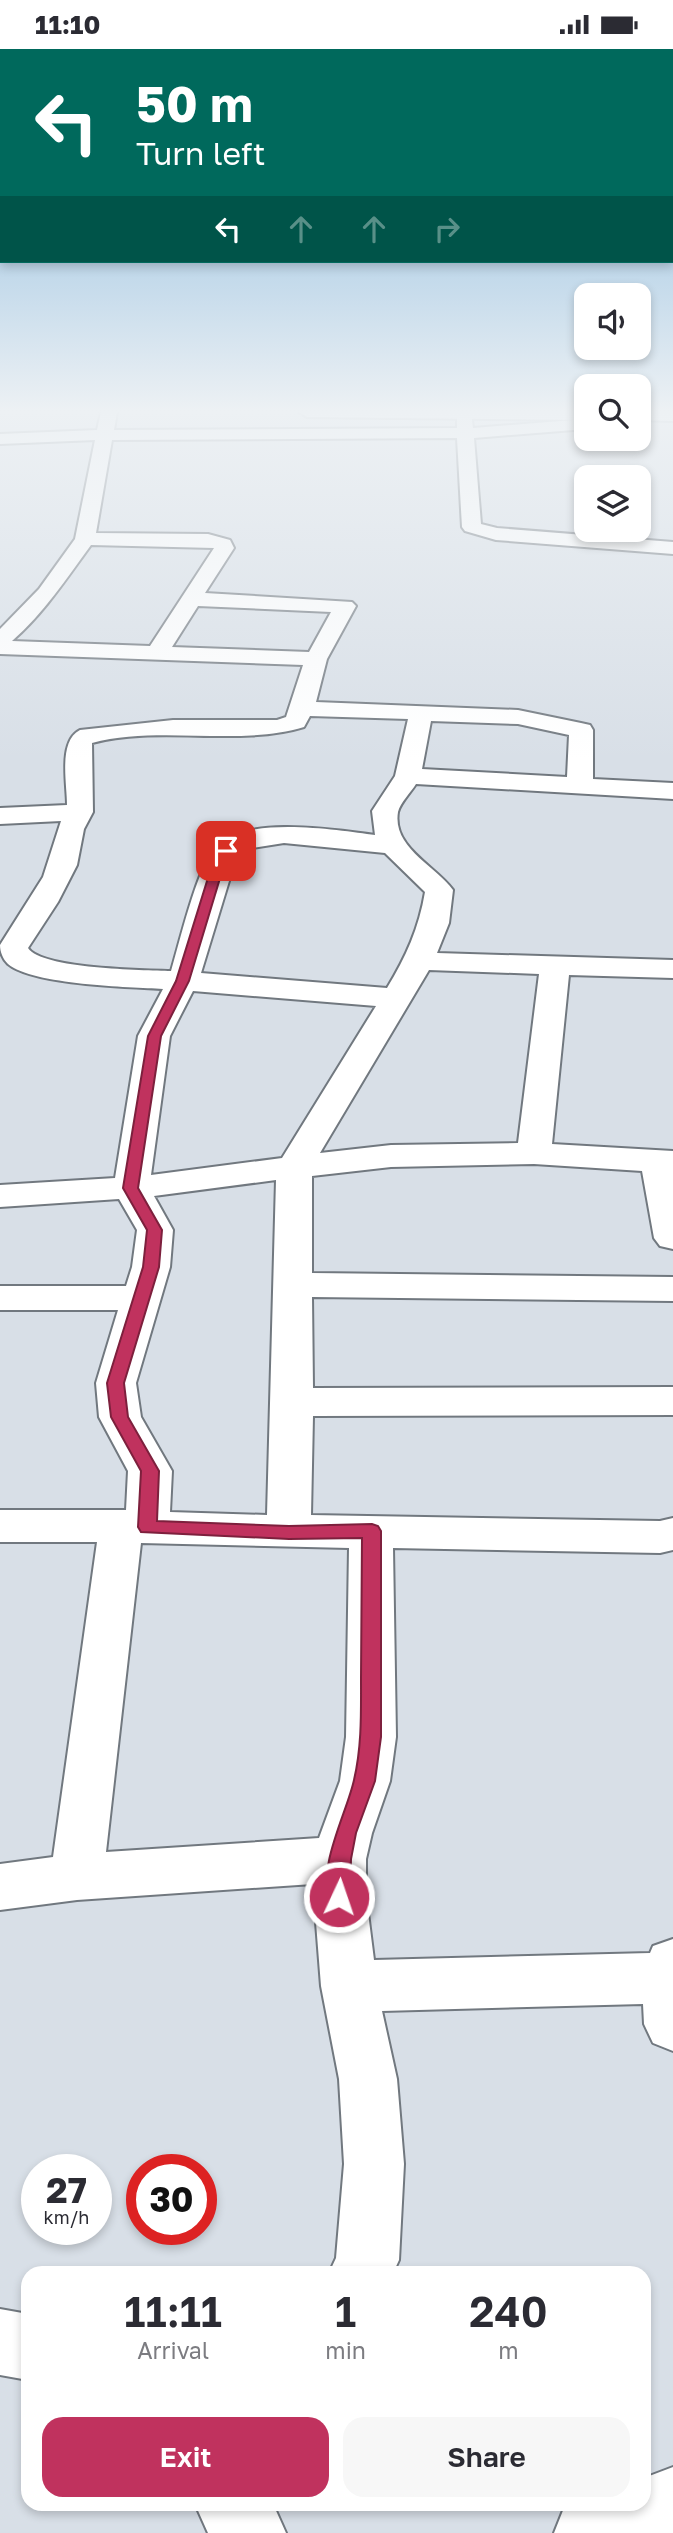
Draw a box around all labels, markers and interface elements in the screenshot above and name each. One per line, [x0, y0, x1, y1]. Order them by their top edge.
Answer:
text: 11:10 [35, 9, 100, 40]
text: 50 m [136, 74, 253, 133]
icon: left [21, 77, 112, 168]
text: Turn left [136, 134, 265, 172]
icon: left [209, 210, 247, 248]
icon: ahead [282, 210, 320, 248]
icon: ahead [355, 210, 393, 248]
icon: right [428, 210, 466, 248]
map controls [574, 283, 651, 542]
button: sound [574, 283, 651, 360]
button: search [574, 374, 651, 451]
button: layers [574, 465, 651, 542]
pin [196, 821, 256, 881]
icon: arrive [207, 832, 245, 870]
position arrow [302, 1860, 376, 1934]
speed limit sign: 30 [126, 2154, 217, 2245]
text: 27 [46, 2169, 87, 2211]
text: km/h [44, 2206, 89, 2228]
text: 11:11 [124, 2286, 222, 2336]
text: 1 [335, 2286, 356, 2336]
text: 240 [469, 2286, 548, 2336]
text: Arrival [137, 2336, 209, 2364]
text: min [325, 2336, 366, 2364]
text: m [498, 2336, 519, 2364]
button: Exit [42, 2417, 329, 2497]
button: Share [343, 2417, 630, 2497]

